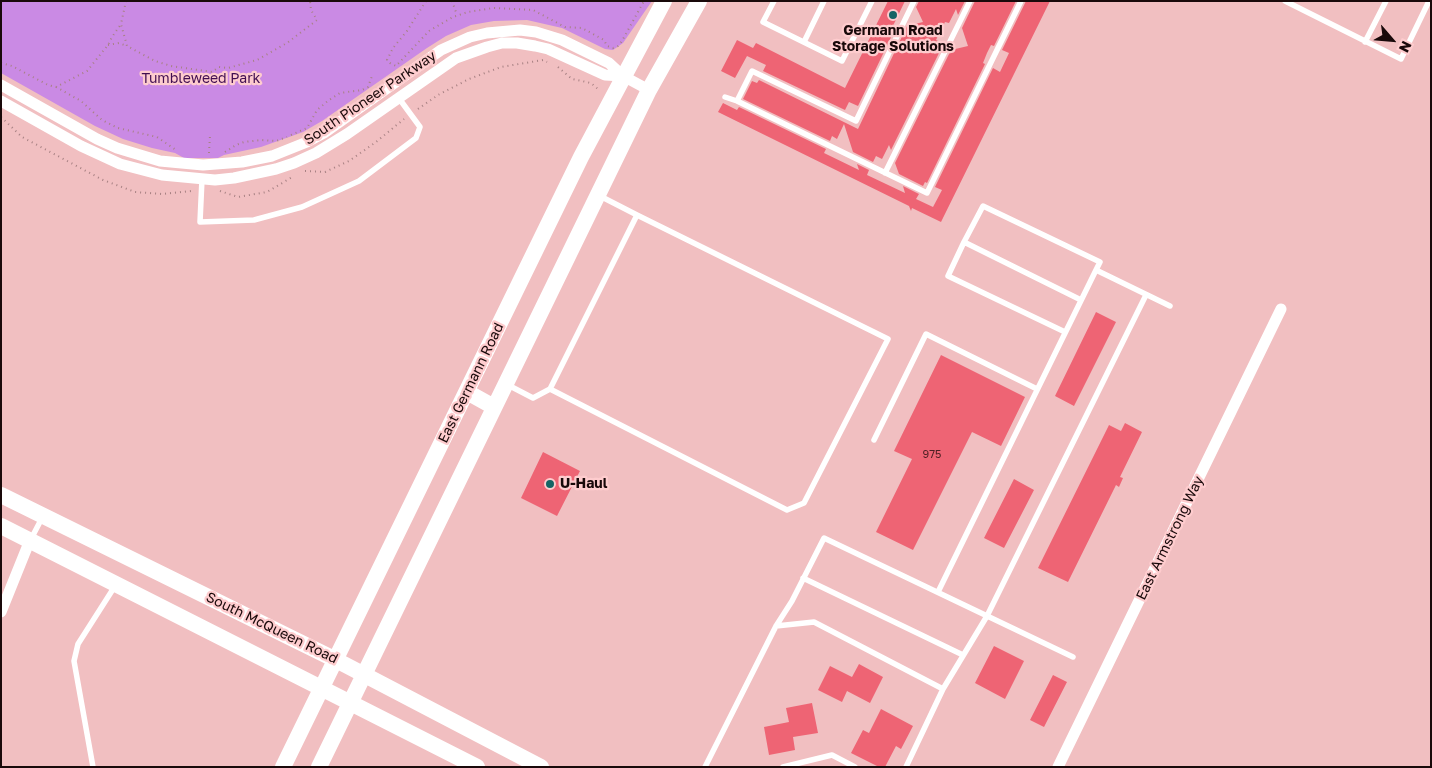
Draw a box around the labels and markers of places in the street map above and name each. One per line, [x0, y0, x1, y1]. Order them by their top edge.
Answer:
marker: Germann Road Storage Solutions [887, 9, 899, 21]
place label: Germann Road Storage Solutions [832, 23, 954, 56]
place label: U-Haul [560, 476, 607, 492]
marker: U-Haul [544, 478, 556, 490]

